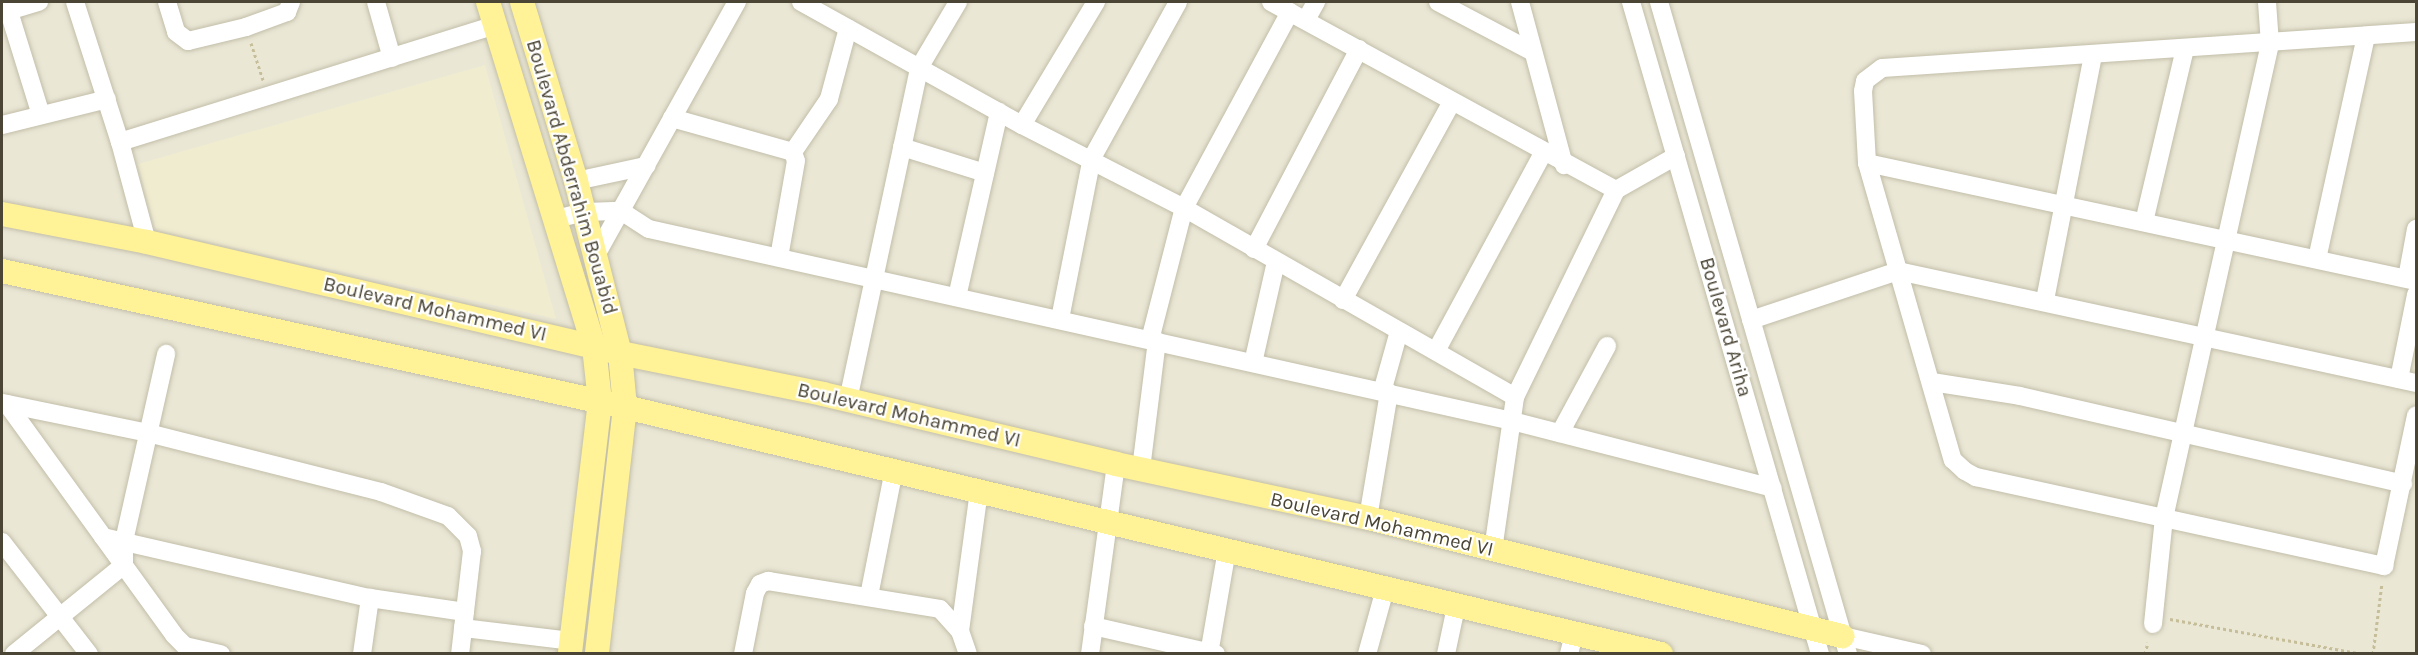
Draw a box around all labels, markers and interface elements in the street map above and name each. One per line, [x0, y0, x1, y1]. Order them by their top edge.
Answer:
street label: Boulevard Abderrahim Bouabid [521, 37, 623, 317]
street label: Boulevard Ariha [1695, 254, 1757, 400]
street label: Boulevard Mohammed VI [321, 272, 549, 346]
street label: Boulevard Mohammed VI [795, 378, 1023, 452]
street label: Boulevard Mohammed VI [1268, 487, 1496, 561]

